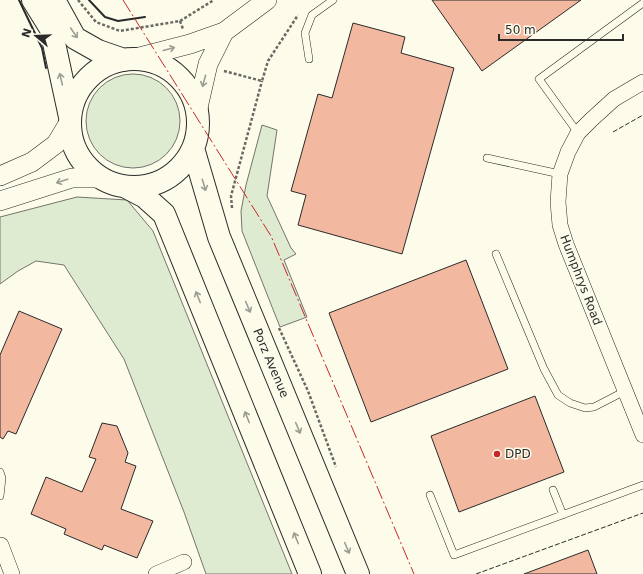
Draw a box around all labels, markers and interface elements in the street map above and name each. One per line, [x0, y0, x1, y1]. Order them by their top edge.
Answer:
north arrow [16, 16, 56, 56]
scale bar [499, 16, 623, 42]
text: 50 m [505, 23, 536, 37]
text: N [19, 26, 35, 39]
one-way arrow [69, 28, 78, 39]
one-way arrow [163, 45, 176, 53]
one-way arrow [57, 73, 64, 86]
one-way arrow [199, 74, 207, 87]
one-way arrow [56, 178, 68, 186]
one-way arrow [201, 179, 208, 192]
street label: Humphrys Road [557, 233, 605, 327]
one-way arrow [194, 291, 201, 303]
one-way arrow [244, 301, 252, 313]
street label: Porz Avenue [250, 326, 292, 400]
one-way arrow [243, 412, 250, 424]
one-way arrow [294, 421, 302, 433]
place label: DPD [505, 447, 531, 461]
marker: DPD [492, 449, 502, 459]
one-way arrow [291, 532, 299, 544]
one-way arrow [344, 541, 352, 553]

